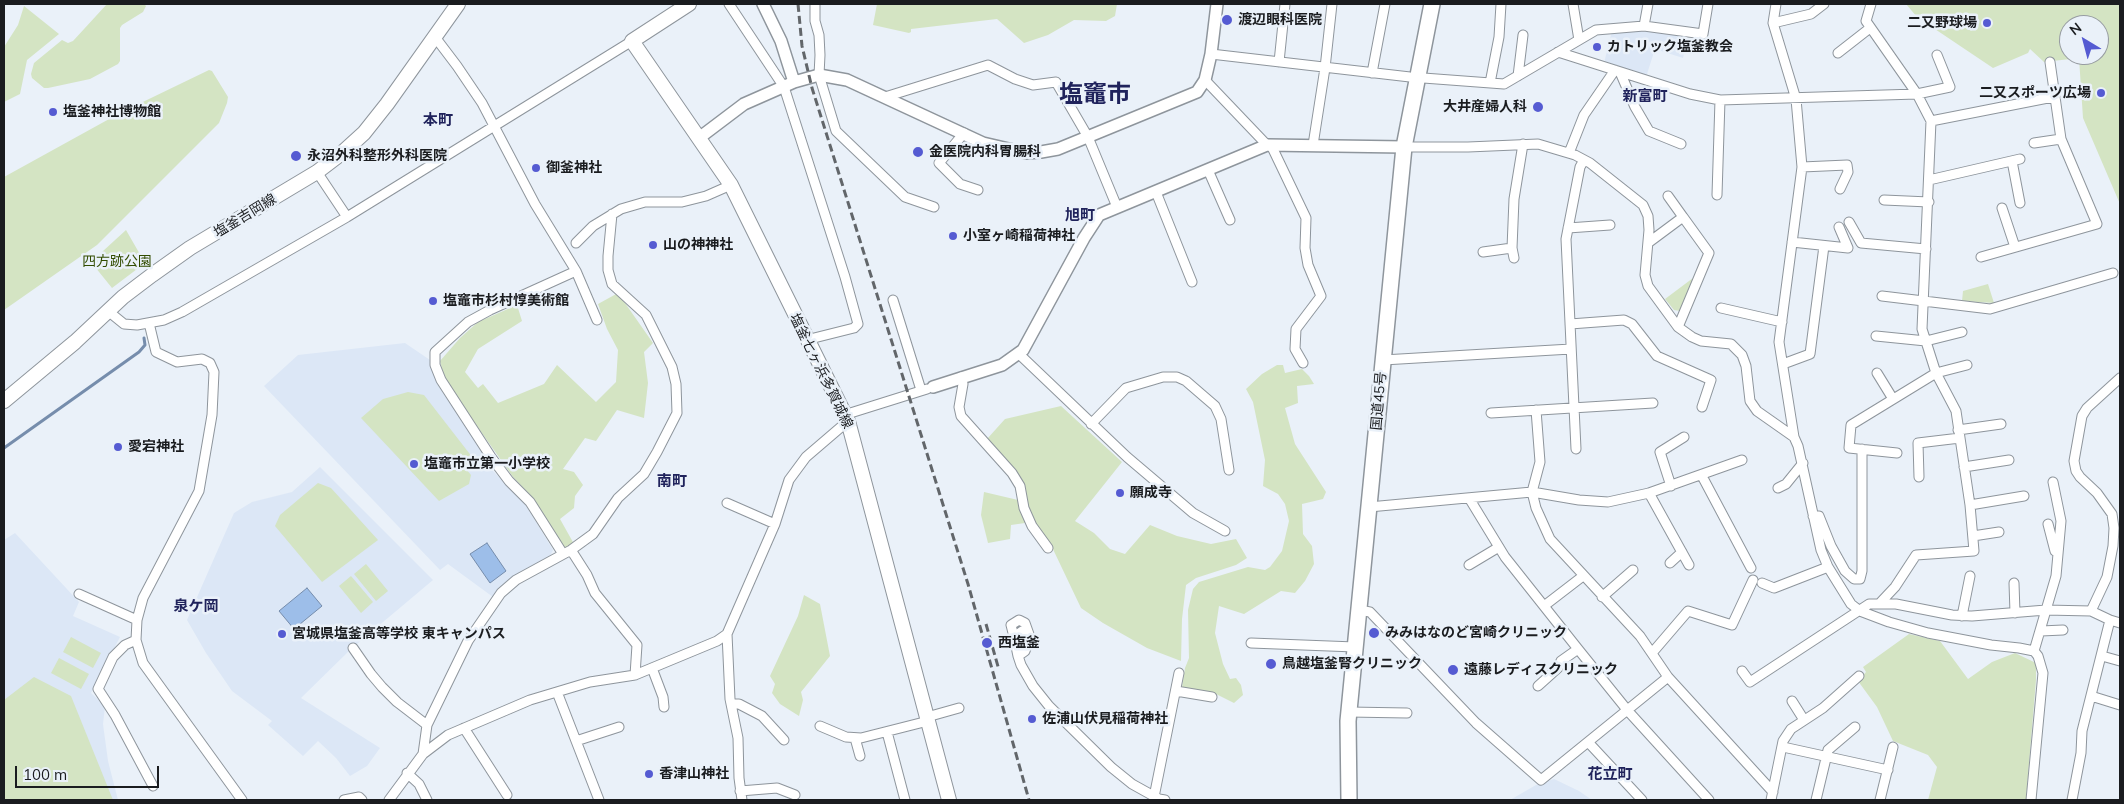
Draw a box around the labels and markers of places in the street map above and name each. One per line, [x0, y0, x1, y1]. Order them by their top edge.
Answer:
place label: 渡辺眼科医院 [1238, 12, 1322, 28]
marker: 渡辺眼科医院 [1220, 13, 1234, 27]
place label: 二又野球場 [1907, 15, 1977, 31]
marker: 二又野球場 [1981, 17, 1993, 29]
place label: カトリック塩釜教会 [1607, 39, 1733, 55]
marker: カトリック塩釜教会 [1591, 41, 1603, 53]
place label: 二又スポーツ広場 [1979, 85, 2091, 101]
marker: 二又スポーツ広場 [2095, 87, 2107, 99]
place label: 大井産婦人科 [1443, 99, 1527, 115]
marker: 大井産婦人科 [1531, 100, 1545, 114]
place label: 塩釜神社博物館 [63, 104, 161, 120]
marker: 塩釜神社博物館 [47, 106, 59, 118]
place label: 金医院内科胃腸科 [929, 144, 1041, 160]
marker: 金医院内科胃腸科 [911, 145, 925, 159]
place label: 永沼外科整形外科医院 [307, 148, 447, 164]
marker: 永沼外科整形外科医院 [289, 149, 303, 163]
place label: 御釜神社 [546, 160, 602, 176]
marker: 御釜神社 [530, 162, 542, 174]
place label: 小室ヶ崎稲荷神社 [963, 228, 1075, 244]
marker: 小室ヶ崎稲荷神社 [947, 230, 959, 242]
place label: 山の神神社 [663, 237, 733, 253]
marker: 山の神神社 [647, 239, 659, 251]
place label: 塩竈市杉村惇美術館 [443, 293, 569, 309]
marker: 塩竈市杉村惇美術館 [427, 295, 439, 307]
place label: 愛宕神社 [128, 439, 184, 455]
marker: 愛宕神社 [112, 441, 124, 453]
place label: 塩竈市立第一小学校 [424, 456, 550, 472]
marker: 塩竈市立第一小学校 [408, 458, 420, 470]
place label: 願成寺 [1130, 485, 1172, 501]
marker: 願成寺 [1114, 487, 1126, 499]
place label: みみはなのど宮崎クリニック [1385, 625, 1567, 641]
place label: 宮城県塩釜高等学校 東キャンパス [292, 626, 506, 642]
marker: みみはなのど宮崎クリニック [1367, 626, 1381, 640]
marker: 宮城県塩釜高等学校 東キャンパス [276, 628, 288, 640]
place label: 西塩釜 [998, 635, 1040, 651]
marker: 西塩釜 [980, 636, 994, 650]
place label: 鳥越塩釜腎クリニック [1282, 656, 1422, 672]
marker: 鳥越塩釜腎クリニック [1264, 657, 1278, 671]
place label: 遠藤レディスクリニック [1464, 662, 1618, 678]
marker: 遠藤レディスクリニック [1446, 663, 1460, 677]
place label: 佐浦山伏見稲荷神社 [1042, 711, 1168, 727]
marker: 佐浦山伏見稲荷神社 [1026, 713, 1038, 725]
place label: 香津山神社 [659, 766, 729, 782]
marker: 香津山神社 [643, 768, 655, 780]

